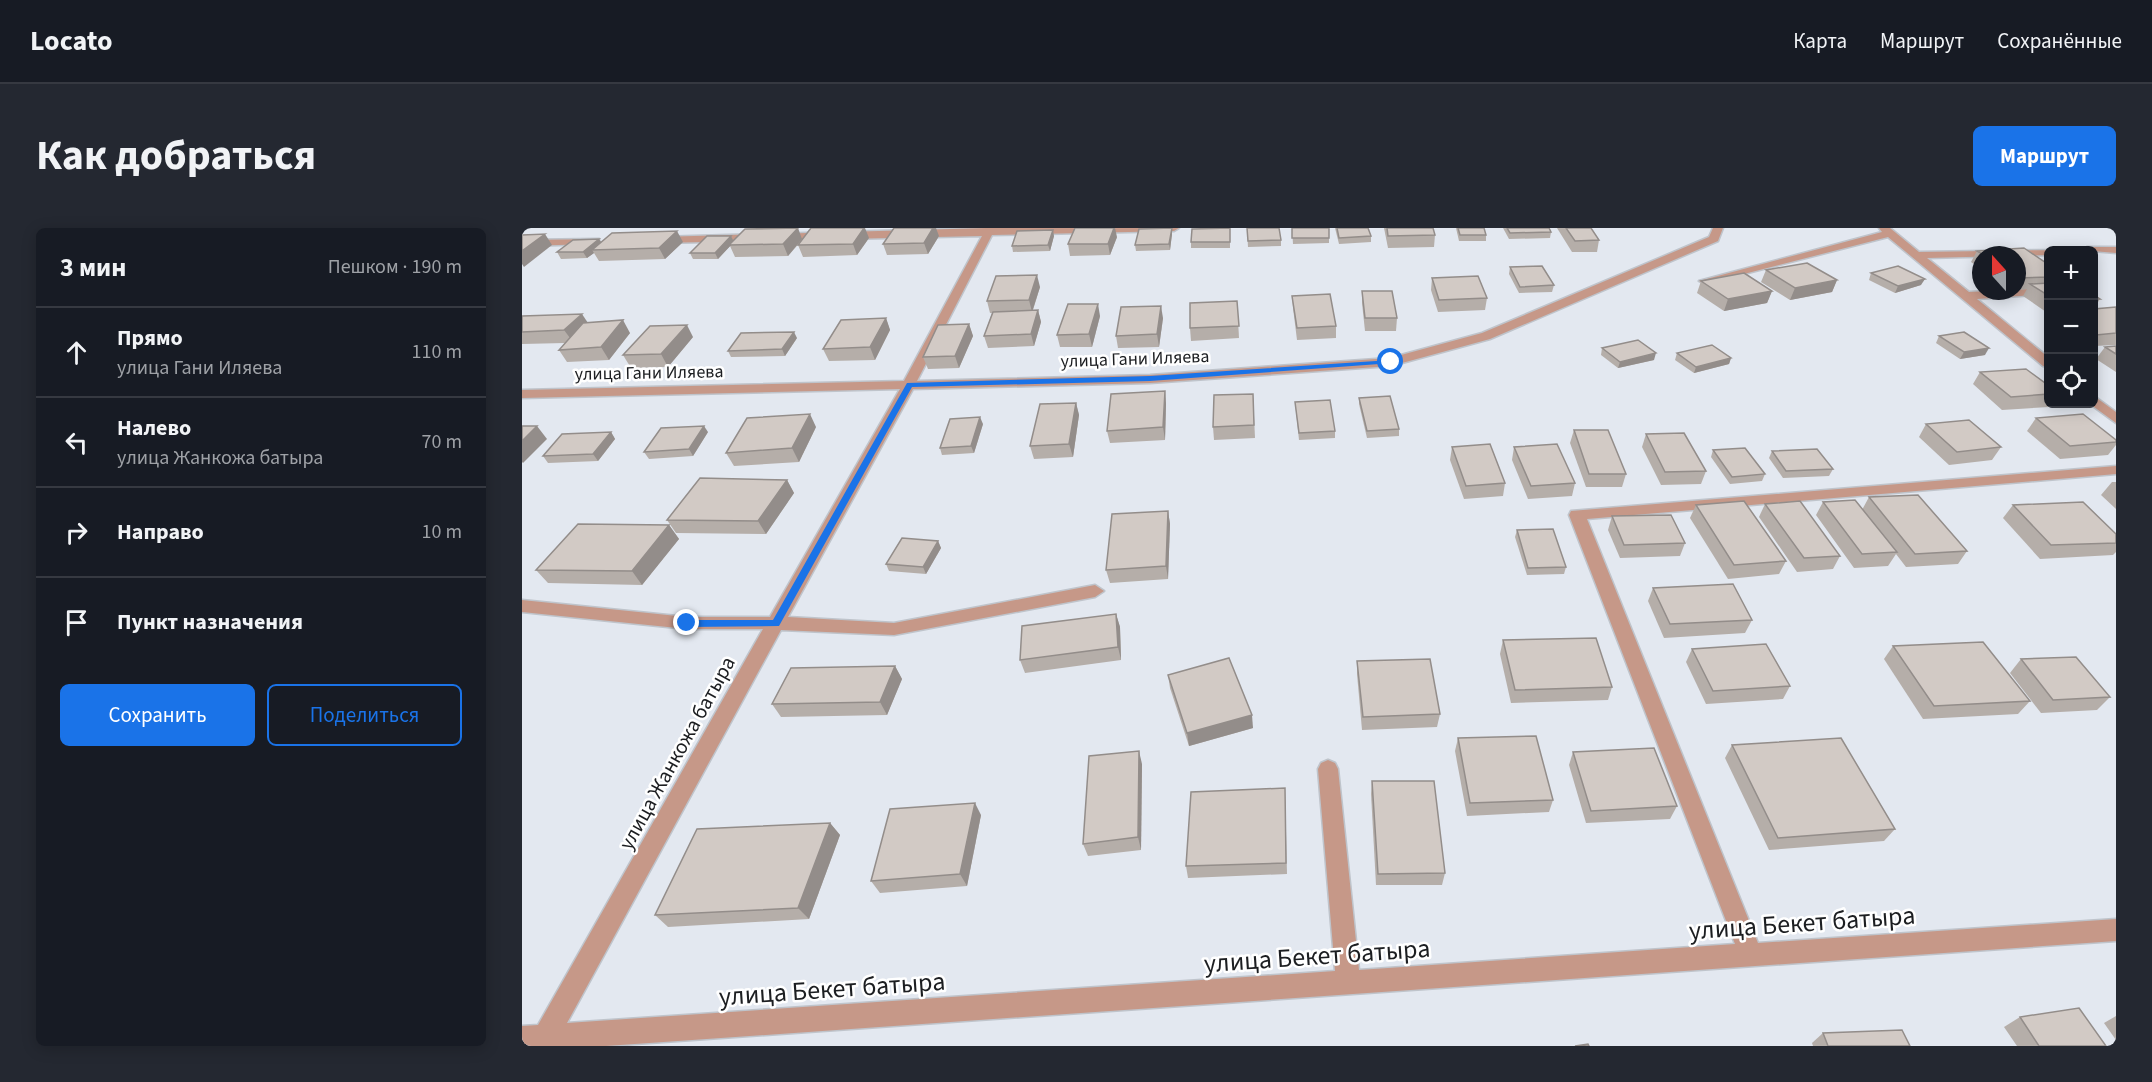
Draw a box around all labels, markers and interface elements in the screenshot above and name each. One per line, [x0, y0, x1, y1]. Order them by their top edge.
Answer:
text: Locato [30, 21, 112, 61]
text: Карта [1793, 26, 1847, 56]
text: Маршрут [1880, 26, 1964, 56]
text: Сохранённые [1997, 26, 2122, 56]
text: Как добраться [36, 126, 316, 186]
button: Маршрут [1973, 126, 2116, 186]
north arrow [1972, 246, 2026, 300]
map controls [2044, 246, 2098, 408]
button: + [2044, 246, 2098, 300]
text: 3 мин [60, 249, 126, 286]
text: Пешком · 190 m [328, 253, 462, 281]
button: − [2044, 300, 2098, 354]
text: Прямо [117, 322, 183, 354]
icon: ahead [60, 336, 93, 369]
text: 110 m [412, 338, 462, 366]
street label: улица Гани Иляева [1060, 344, 1210, 374]
route start [1377, 348, 1403, 374]
text: улица Гани Иляева [117, 354, 282, 382]
button: locate [2044, 354, 2098, 408]
street label: улица Гани Иляева [574, 359, 724, 387]
text: Налево [117, 412, 191, 444]
icon: left [60, 426, 93, 459]
text: 70 m [422, 428, 462, 456]
text: улица Жанкожа батыра [117, 444, 323, 472]
icon: right [60, 516, 93, 549]
text: Направо [117, 516, 204, 548]
text: 10 m [422, 518, 462, 546]
icon: arrive [60, 606, 93, 639]
text: Пункт назначения [117, 606, 303, 638]
route end [673, 609, 699, 635]
street label: улица Жанкожа батыра [611, 651, 743, 855]
button: Сохранить [60, 684, 255, 746]
button: Поделиться [267, 684, 462, 746]
street label: улица Бекет батыра [1688, 897, 1916, 949]
street label: улица Бекет батыра [1203, 930, 1431, 982]
street label: улица Бекет батыра [718, 963, 946, 1015]

